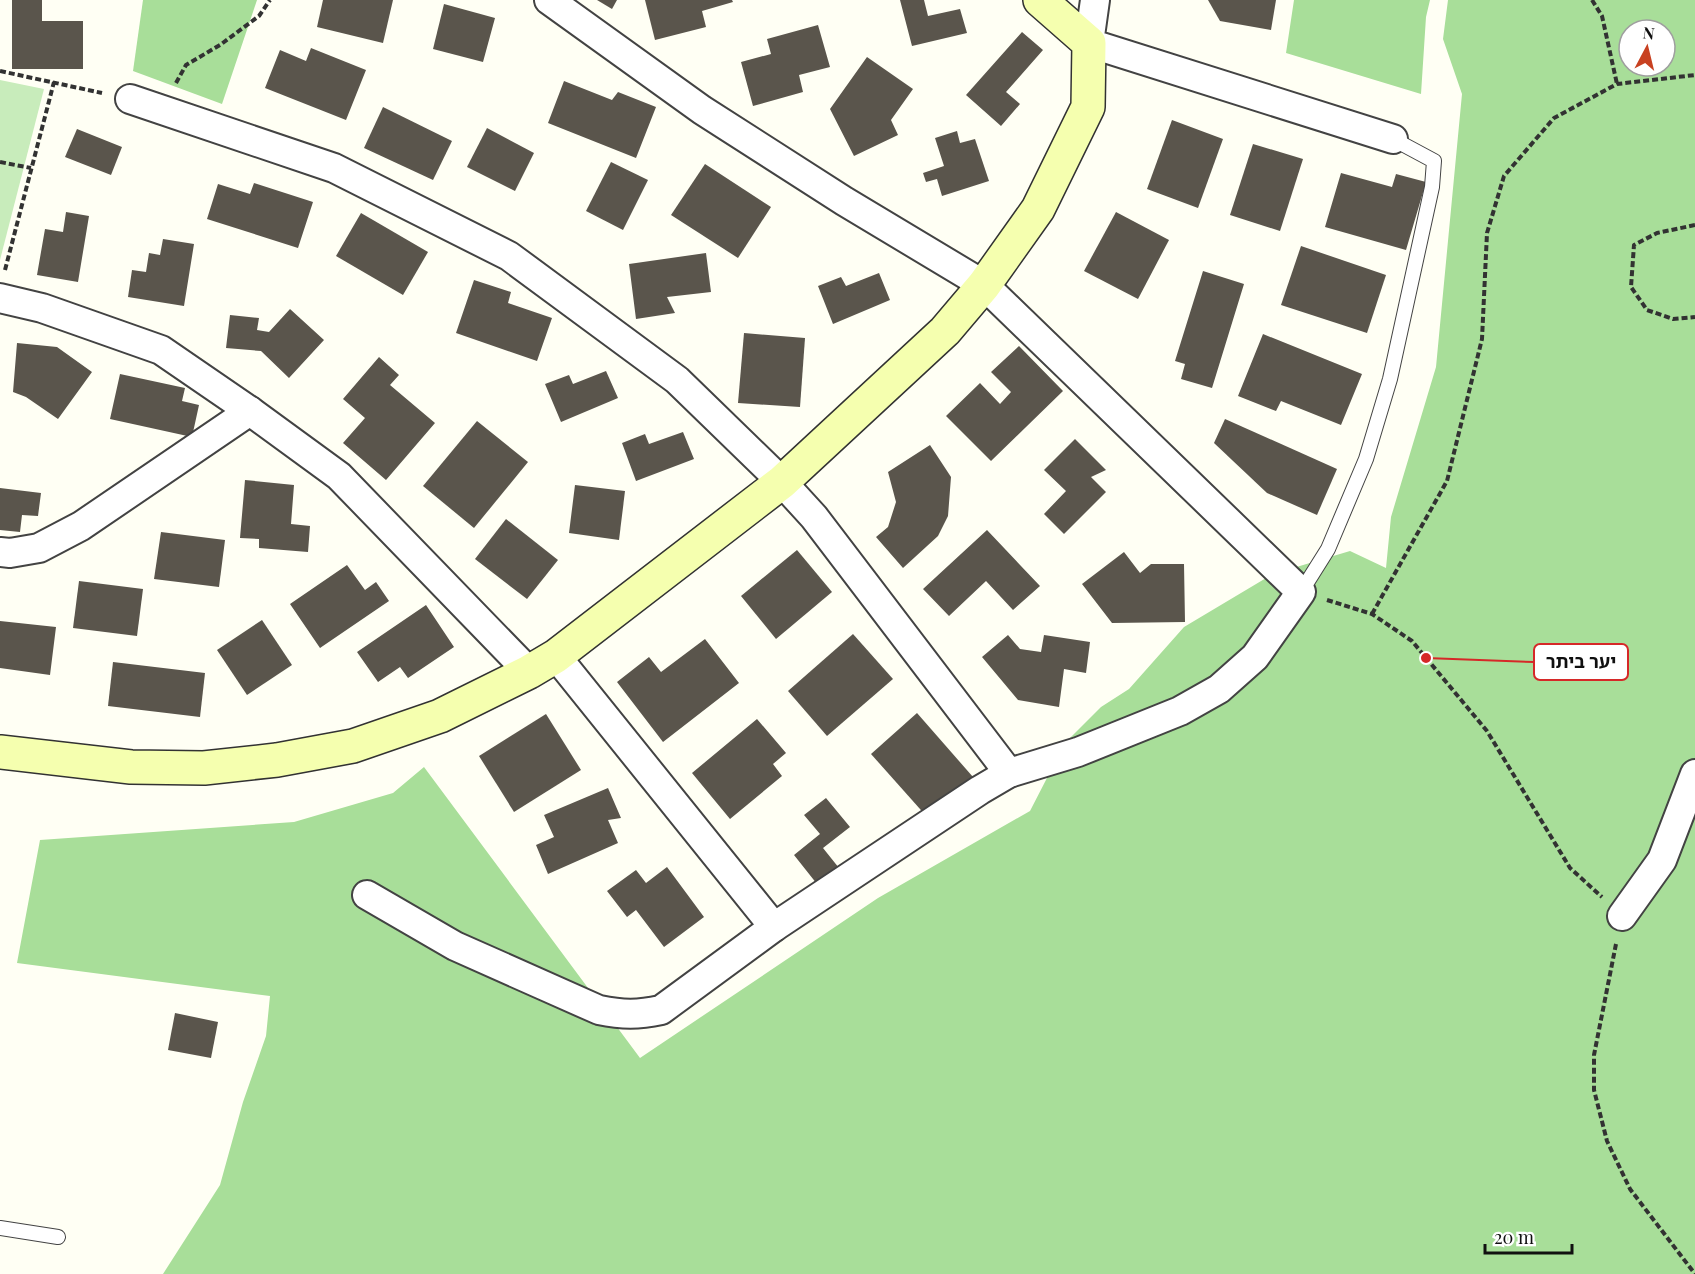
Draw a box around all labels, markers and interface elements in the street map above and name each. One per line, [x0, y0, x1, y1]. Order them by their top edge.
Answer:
north arrow [1617, 18, 1677, 78]
text: N [1642, 21, 1656, 44]
callout: יער ביתר [1534, 644, 1628, 680]
text: יער ביתר [1546, 649, 1616, 673]
scale bar [1485, 1217, 1572, 1255]
text: 20 m [1494, 1225, 1534, 1249]

